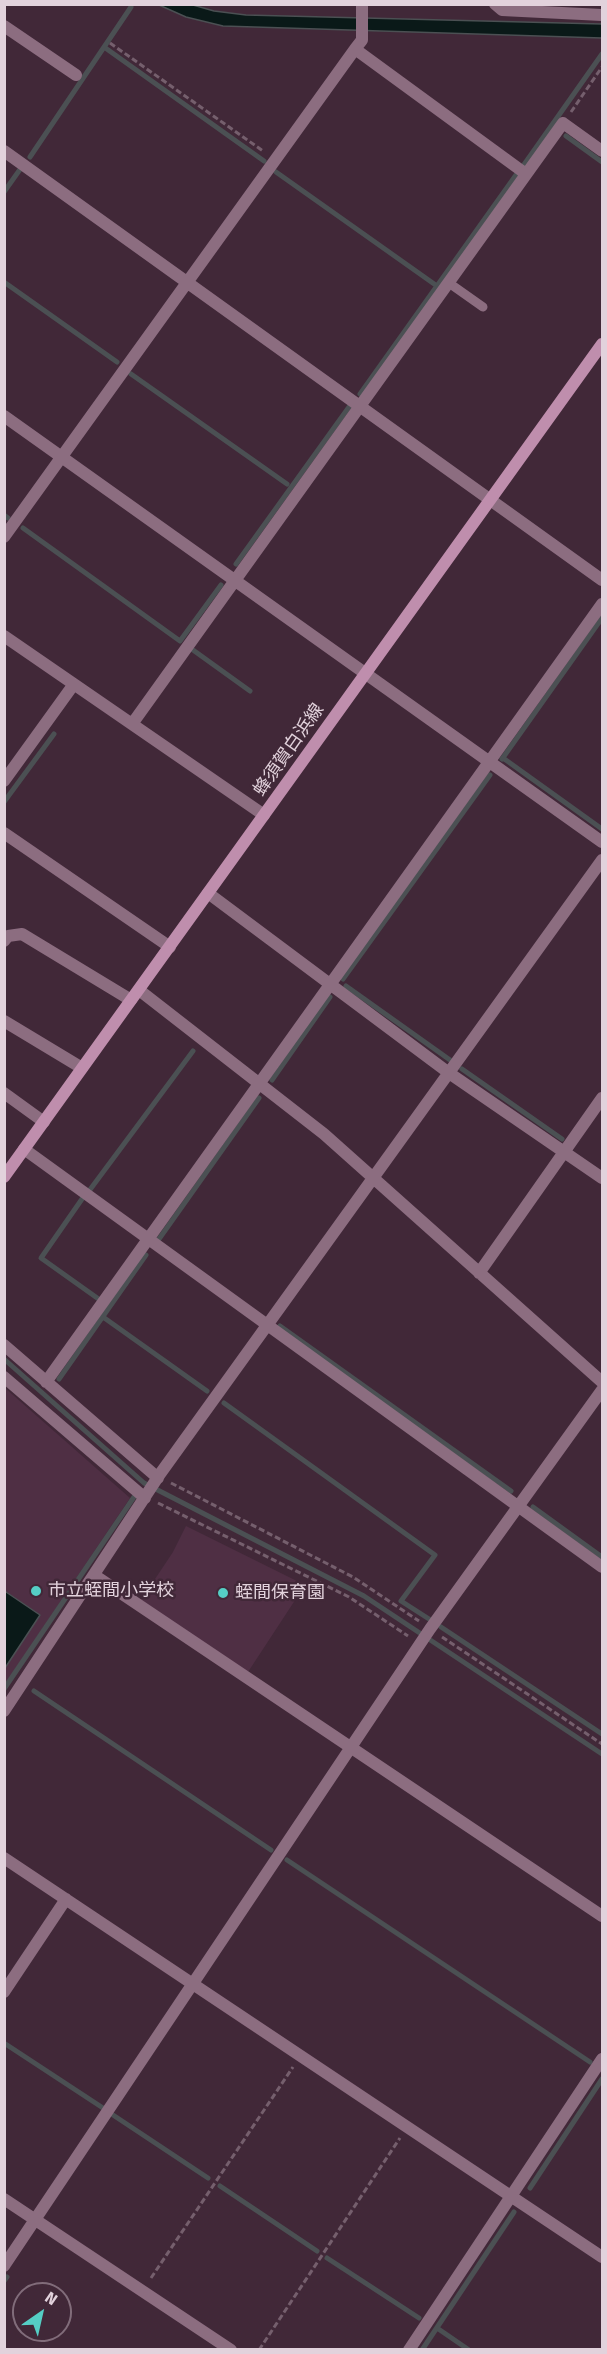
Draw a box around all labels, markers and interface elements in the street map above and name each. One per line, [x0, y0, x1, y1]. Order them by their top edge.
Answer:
street label: 蜂須賀白浜線 [249, 700, 329, 800]
place label: 市立蛭間小学校 [48, 1580, 174, 1602]
place label: 蛭間保育園 [235, 1582, 325, 1604]
marker: 市立蛭間小学校 [29, 1584, 43, 1598]
marker: 蛭間保育園 [216, 1586, 230, 1600]
north arrow [12, 2282, 72, 2342]
text: N [42, 2287, 61, 2309]

